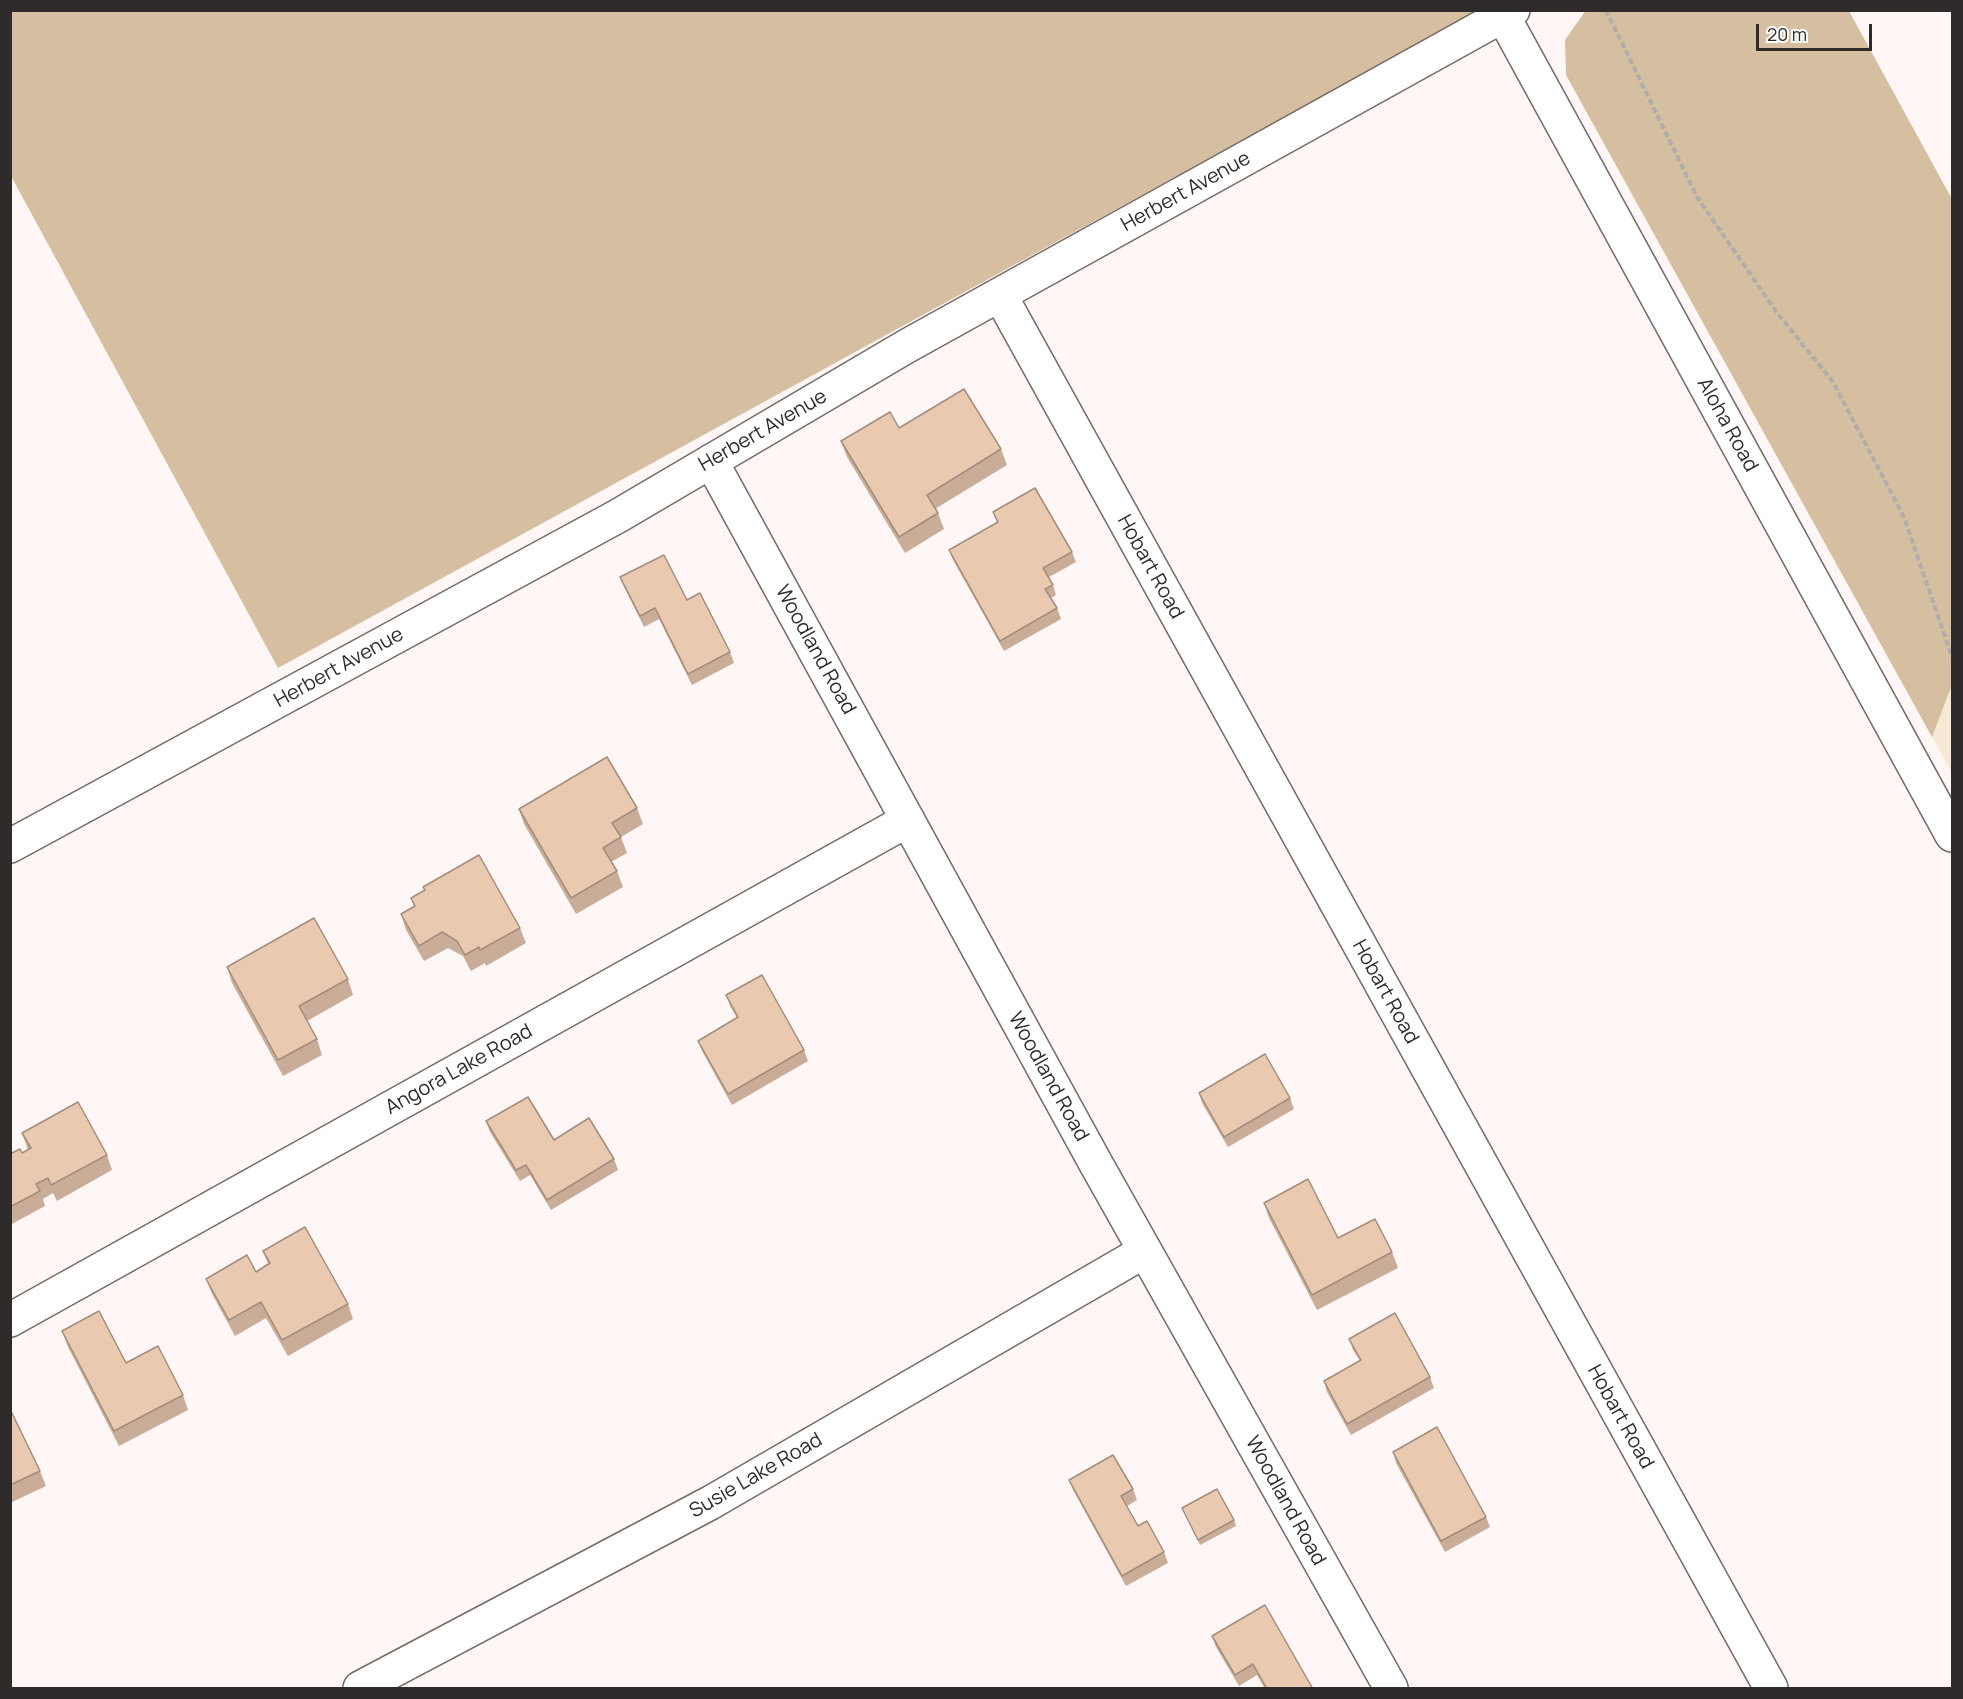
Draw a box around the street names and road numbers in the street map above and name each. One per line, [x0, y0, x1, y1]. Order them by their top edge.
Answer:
street label: Herbert Avenue [1117, 147, 1255, 237]
street label: Aloha Road [1691, 374, 1763, 476]
street label: Herbert Avenue [695, 385, 831, 477]
street label: Hobart Road [1112, 511, 1188, 623]
street label: Woodland Road [770, 581, 860, 719]
street label: Herbert Avenue [270, 623, 408, 713]
street label: Hobart Road [1347, 936, 1423, 1048]
street label: Woodland Road [1003, 1008, 1093, 1146]
street label: Angora Lake Road [381, 1020, 537, 1120]
street label: Hobart Road [1582, 1361, 1658, 1473]
street label: Susie Lake Road [685, 1428, 827, 1524]
street label: Woodland Road [1240, 1432, 1330, 1570]

